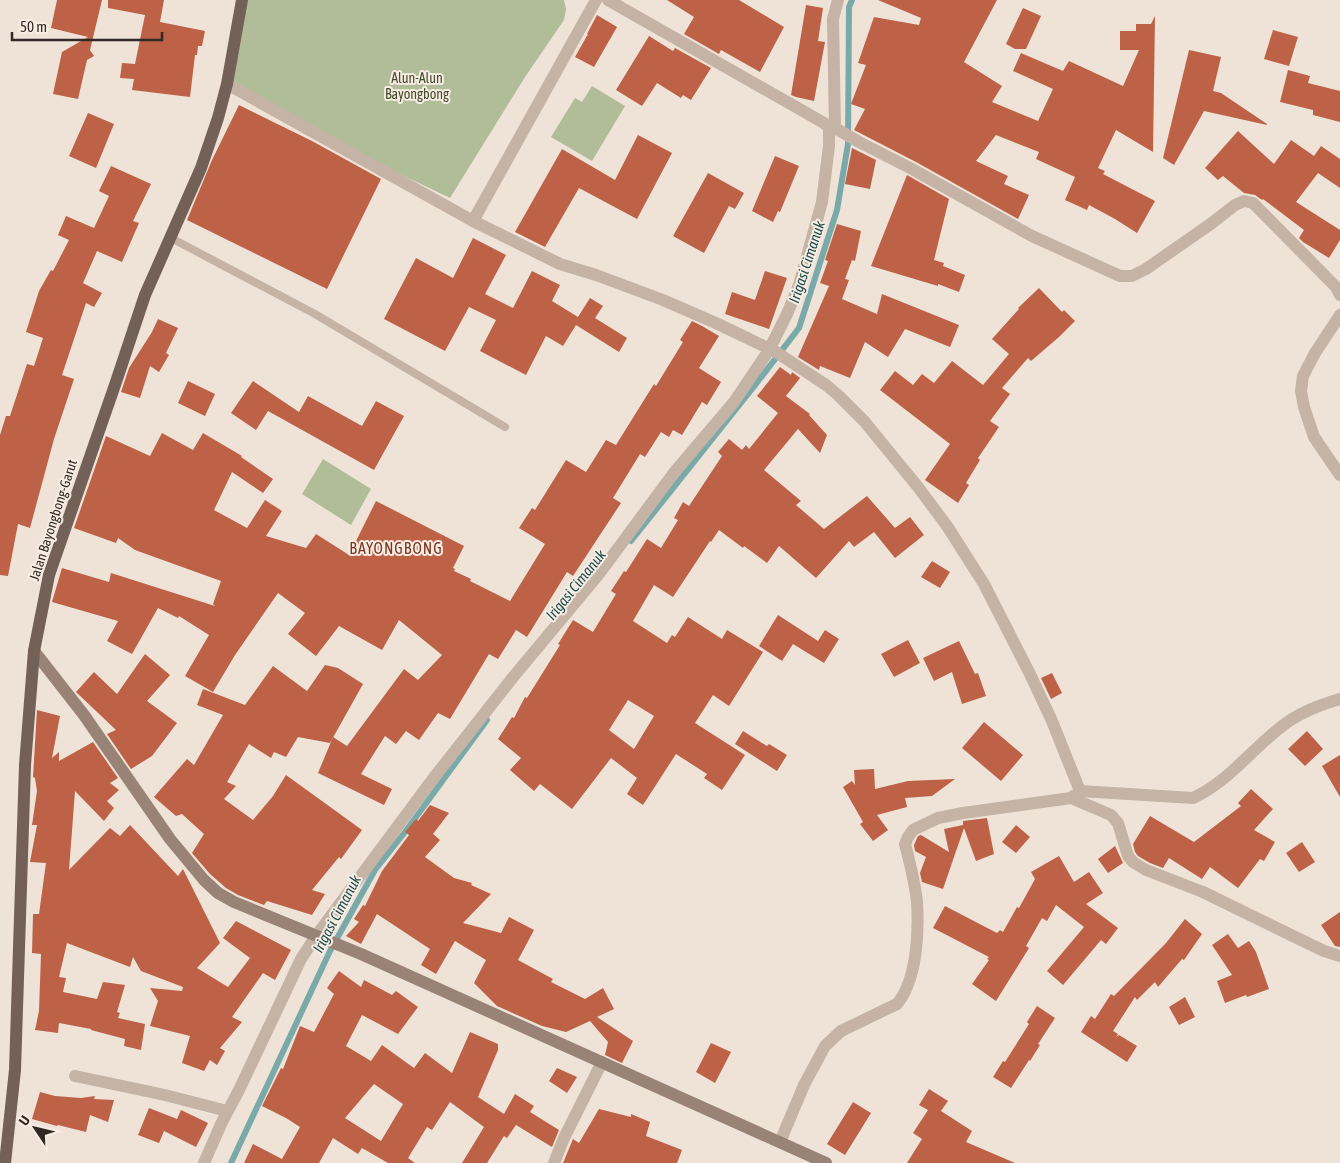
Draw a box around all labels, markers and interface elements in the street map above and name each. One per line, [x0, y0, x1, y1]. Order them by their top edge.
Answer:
scale bar [12, 10, 162, 42]
text: 50 m [20, 18, 47, 35]
park label: Alun-Alun Bayongbong [385, 70, 449, 102]
water label: Irigasi Cimanuk [785, 218, 828, 305]
street label: Jalan Bayongbong-Garut [26, 457, 80, 583]
district label: BAYONGBONG [349, 539, 443, 557]
water label: Irigasi Cimanuk [542, 546, 609, 623]
water label: Irigasi Cimanuk [309, 872, 364, 955]
north arrow [10, 1103, 60, 1153]
text: U [15, 1113, 33, 1129]

